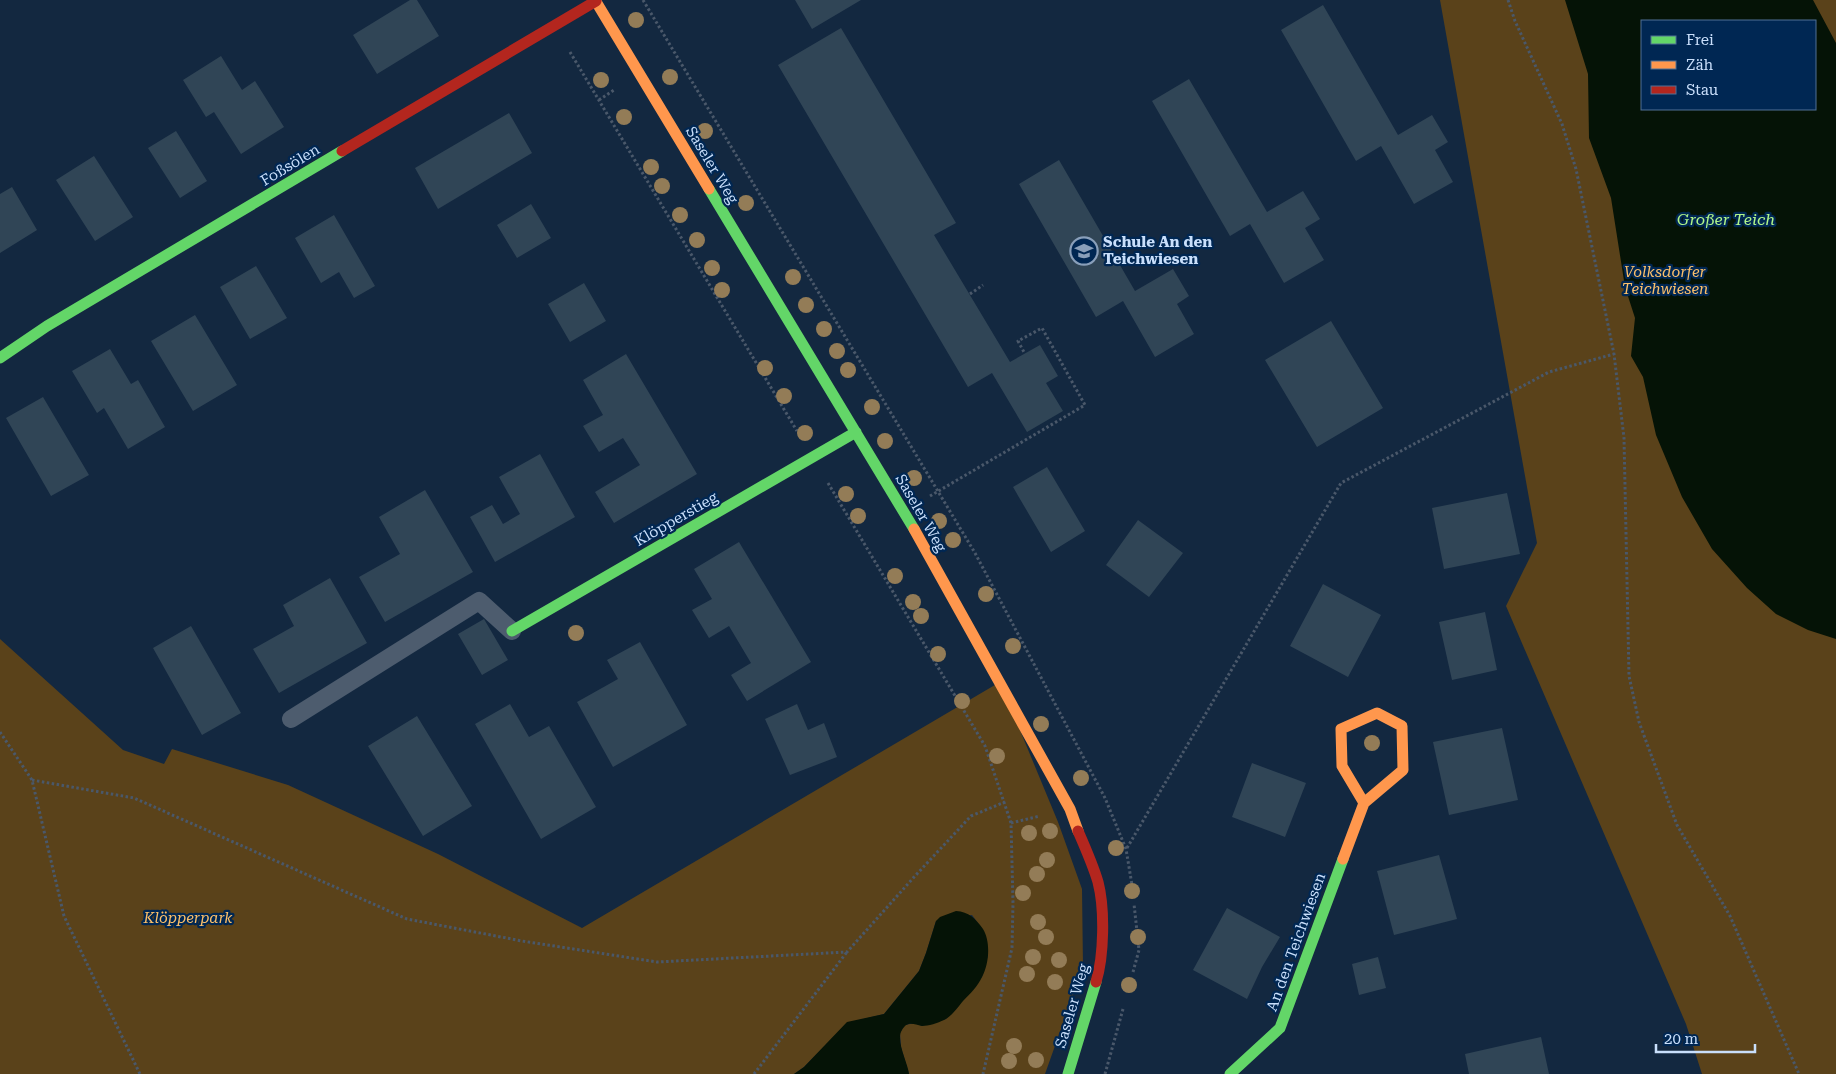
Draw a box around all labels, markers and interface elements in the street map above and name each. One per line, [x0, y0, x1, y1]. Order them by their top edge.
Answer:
legend [1641, 20, 1816, 110]
text: Frei [1686, 31, 1714, 49]
text: Zäh [1686, 56, 1714, 74]
text: Stau [1686, 81, 1719, 99]
street label: Saseler Weg [682, 123, 742, 207]
street label: Foßsölen [257, 140, 323, 190]
water label: Großer Teich [1677, 210, 1775, 229]
place label: Schule An den Teichwiesen [1103, 233, 1212, 268]
school or university icon: Schule An den Teichwiesen [1069, 236, 1099, 266]
park label: Volksdorfer Teichwiesen [1622, 263, 1708, 298]
street label: Saseler Weg [892, 471, 951, 555]
street label: Klöpperstieg [631, 488, 721, 550]
street label: An den Teichwiesen [1263, 870, 1329, 1014]
park label: Klöpperpark [143, 909, 233, 927]
street label: Saseler Weg [1051, 961, 1093, 1050]
scale bar [1656, 1022, 1755, 1054]
text: 20 m [1664, 1030, 1699, 1048]

